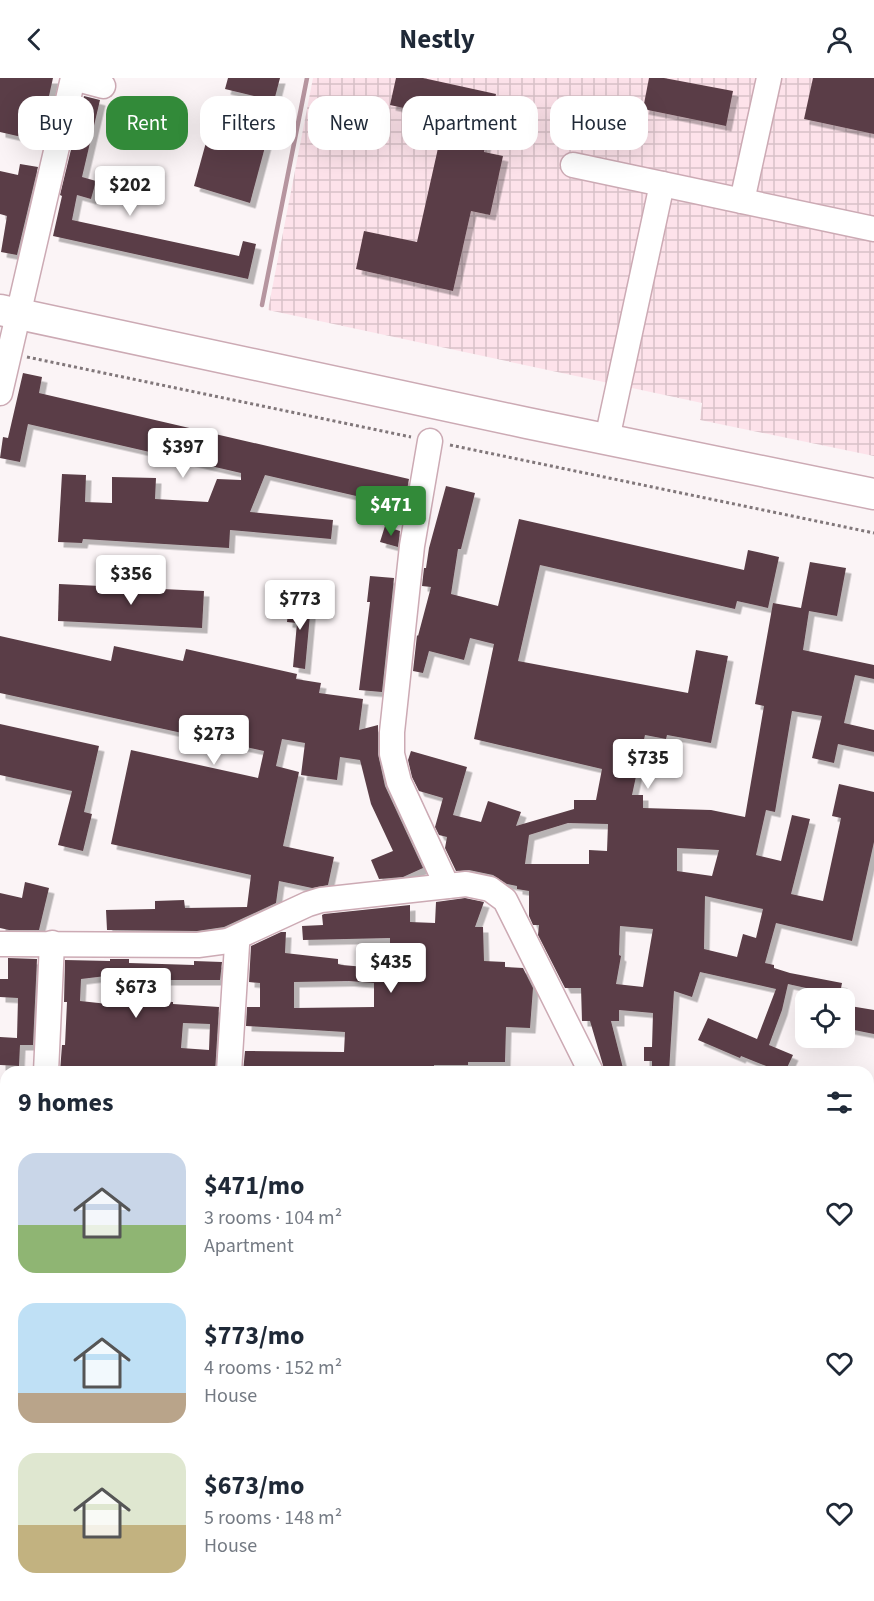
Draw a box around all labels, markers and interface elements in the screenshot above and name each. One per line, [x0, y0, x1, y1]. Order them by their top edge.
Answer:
text: Nestly [399, 20, 475, 59]
icon: back [18, 23, 51, 56]
icon: person [823, 23, 856, 56]
chip: Buy [18, 96, 94, 150]
chip: Rent [106, 96, 188, 150]
chip: Filters [200, 96, 296, 150]
chip: New [308, 96, 390, 150]
chip: Apartment [402, 96, 538, 150]
chip: House [550, 96, 648, 150]
pin: $202 [94, 166, 166, 217]
text: $202 [109, 171, 151, 199]
pin: $397 [147, 428, 219, 479]
text: $397 [162, 433, 204, 461]
pin: $471 [355, 486, 427, 537]
text: $471 [370, 491, 412, 519]
pin: $356 [95, 555, 167, 606]
text: $356 [110, 560, 152, 588]
pin: $773 [264, 580, 336, 631]
text: $773 [279, 585, 321, 613]
pin: $273 [178, 715, 250, 766]
text: $273 [193, 720, 235, 748]
pin: $735 [612, 739, 684, 790]
text: $735 [627, 744, 669, 772]
pin: $435 [355, 943, 427, 994]
text: $435 [370, 948, 412, 976]
pin: $673 [100, 968, 172, 1019]
text: $673 [115, 973, 157, 1001]
map controls [795, 988, 855, 1048]
button: locate [795, 988, 855, 1048]
text: 9 homes [18, 1084, 113, 1121]
icon: filters [823, 1086, 856, 1119]
text: $471/mo [204, 1167, 304, 1204]
icon: home [66, 1177, 138, 1249]
icon: heart [823, 1197, 856, 1230]
text: 3 rooms · 104 m² [204, 1204, 342, 1232]
text: Apartment [204, 1232, 294, 1260]
text: $773/mo [204, 1317, 304, 1354]
icon: home [66, 1327, 138, 1399]
icon: heart [823, 1347, 856, 1380]
text: 4 rooms · 152 m² [204, 1354, 342, 1382]
text: House [204, 1382, 257, 1410]
text: $673/mo [204, 1467, 304, 1504]
icon: home [66, 1477, 138, 1549]
icon: heart [823, 1497, 856, 1530]
text: 5 rooms · 148 m² [204, 1504, 342, 1532]
text: House [204, 1532, 257, 1560]

